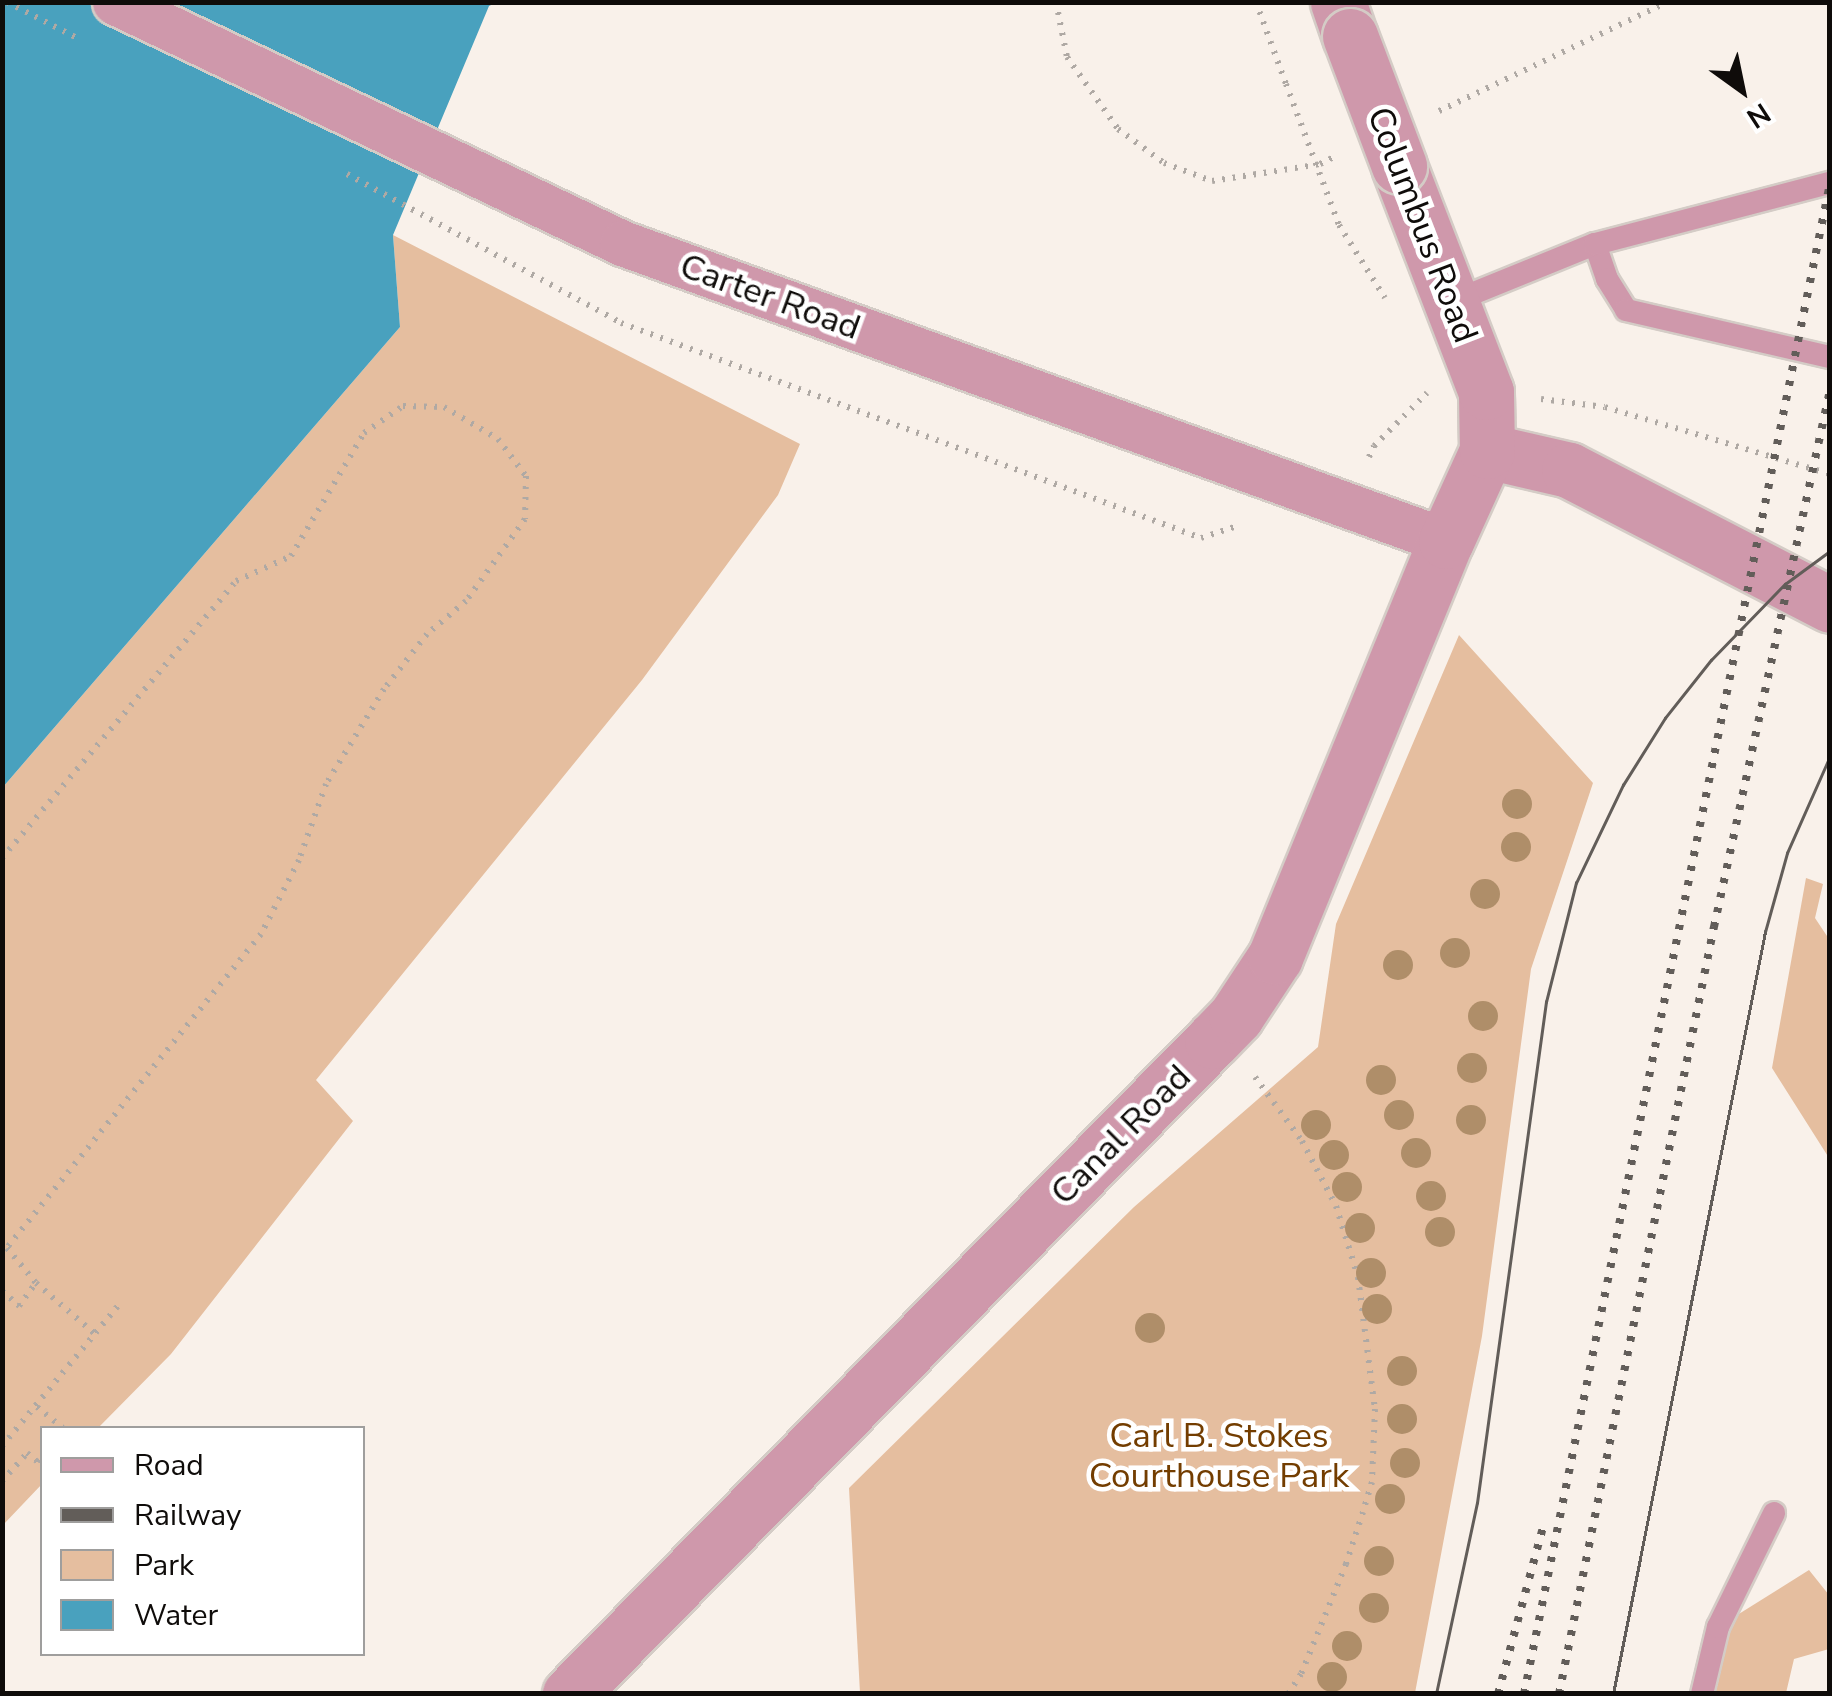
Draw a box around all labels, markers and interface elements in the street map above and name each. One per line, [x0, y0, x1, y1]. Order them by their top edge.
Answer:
north arrow [1692, 40, 1792, 140]
text: N [1739, 94, 1777, 137]
street label: Columbus Road [1358, 101, 1486, 349]
street label: Carter Road [674, 245, 866, 349]
street label: Canal Road [1042, 1056, 1200, 1214]
park label: Carl B. Stokes Courthouse Park [1089, 1415, 1349, 1497]
legend [40, 1426, 365, 1656]
text: Road [134, 1445, 204, 1486]
text: Railway [134, 1495, 242, 1536]
text: Park [134, 1545, 194, 1586]
text: Water [134, 1595, 218, 1636]

